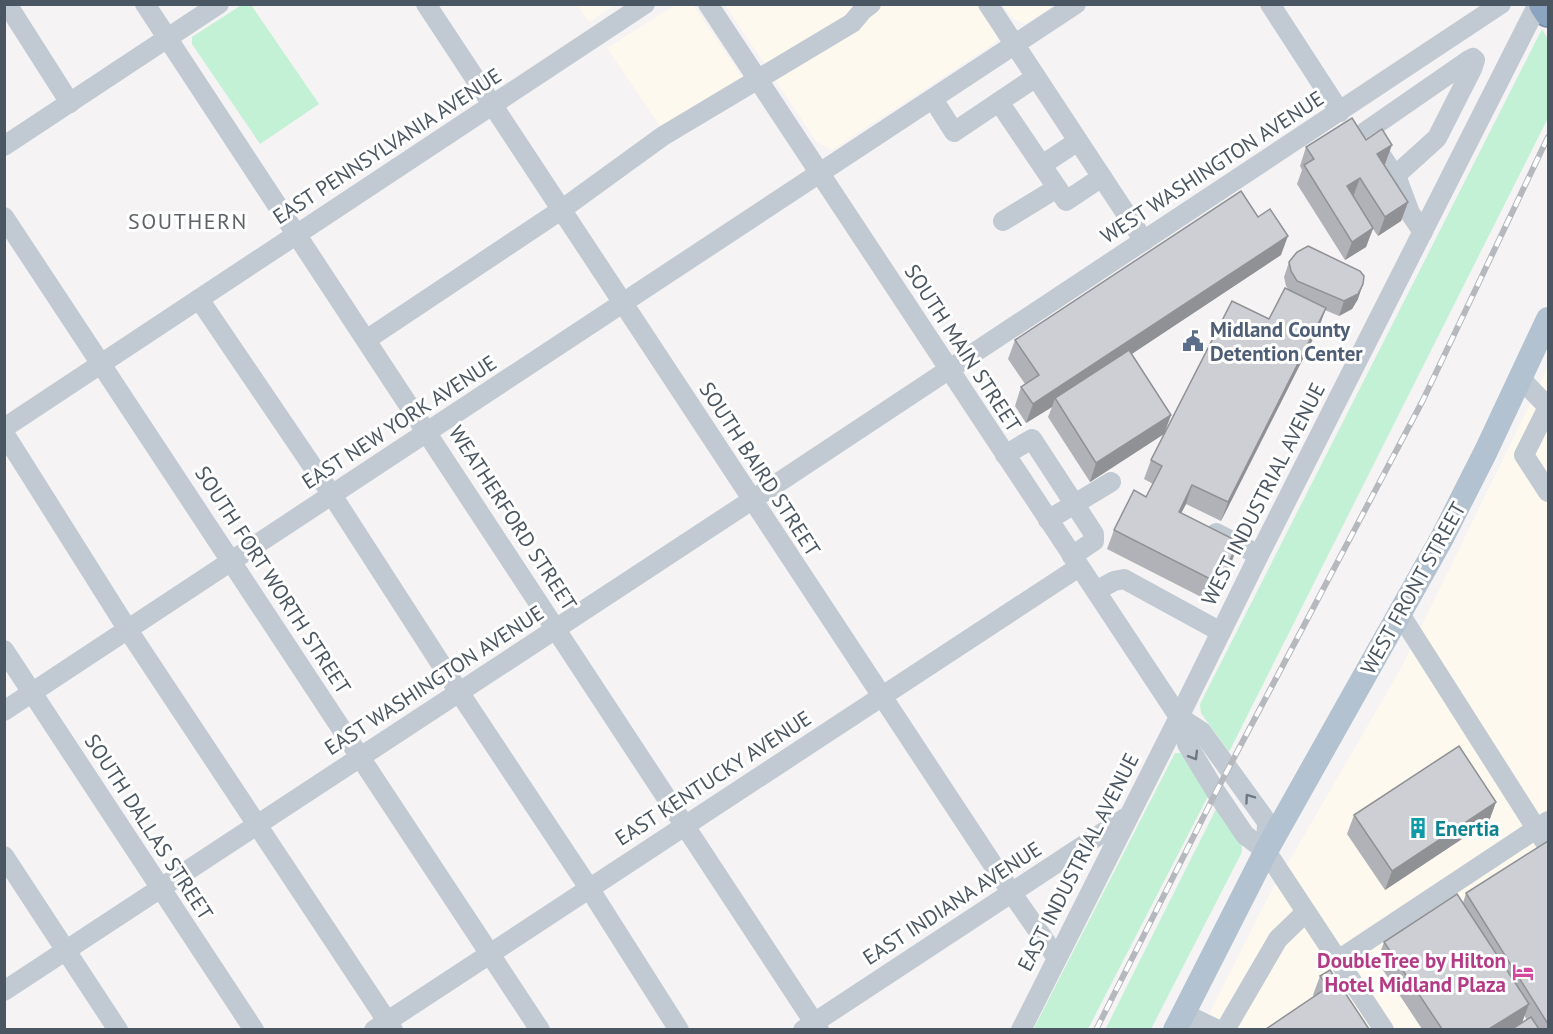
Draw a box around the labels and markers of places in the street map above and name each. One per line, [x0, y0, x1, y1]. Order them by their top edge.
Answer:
place label: Midland County Detention Center [1210, 316, 1363, 367]
public building icon: Midland County Detention Center [1181, 329, 1205, 353]
place label: Enertia [1435, 815, 1499, 842]
building icon: Enertia [1406, 816, 1430, 840]
place label: DoubleTree by Hilton Hotel Midland Plaza [1317, 947, 1506, 998]
hotel icon: DoubleTree by Hilton Hotel Midland Plaza [1511, 960, 1535, 984]

